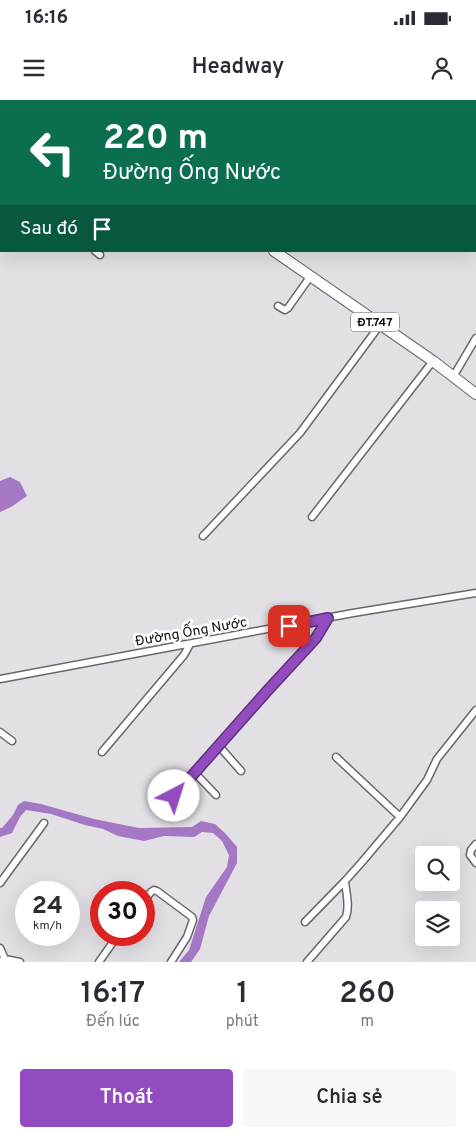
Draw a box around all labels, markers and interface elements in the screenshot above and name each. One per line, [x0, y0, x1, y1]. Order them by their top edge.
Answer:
text: 16:16 [25, 6, 68, 30]
icon: menu [20, 54, 48, 82]
text: Headway [192, 54, 284, 81]
icon: person [428, 54, 456, 82]
text: 220 m [103, 117, 208, 161]
icon: left [20, 120, 85, 185]
text: Đường Ống Nước [103, 160, 281, 187]
icon: arrive [88, 215, 116, 243]
text: Sau đó [20, 217, 78, 241]
road number: ĐT.747 [351, 312, 399, 332]
pin [268, 605, 310, 647]
street label: Đường Ống Nước [133, 611, 249, 651]
icon: arrive [275, 612, 303, 640]
position arrow [147, 769, 199, 821]
map controls [415, 846, 460, 946]
button: search [415, 846, 460, 891]
speed limit sign: 30 [90, 881, 155, 946]
text: 24 [32, 891, 63, 923]
button: layers [415, 901, 460, 946]
text: km/h [33, 918, 62, 934]
text: 16:17 [81, 976, 145, 1013]
text: 1 [236, 976, 248, 1013]
text: 260 [339, 976, 395, 1013]
text: Đến lúc [86, 1012, 140, 1032]
text: phút [226, 1012, 259, 1032]
text: m [361, 1012, 374, 1032]
button: Thoát [20, 1069, 233, 1127]
button: Chia sẻ [243, 1069, 456, 1127]

